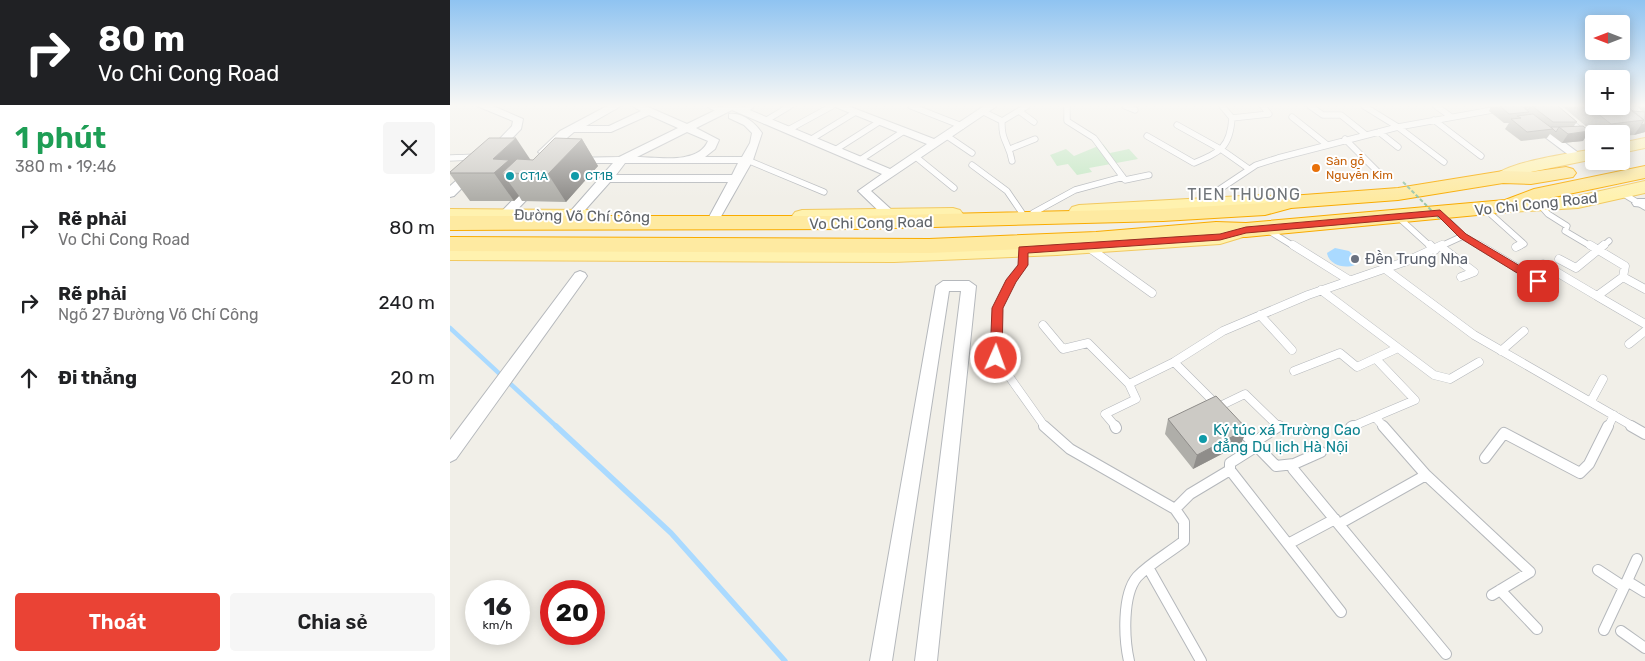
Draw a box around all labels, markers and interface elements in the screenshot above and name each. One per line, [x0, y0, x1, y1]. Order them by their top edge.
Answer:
north arrow [1585, 15, 1630, 60]
map controls [1585, 15, 1630, 170]
text: 80 m [98, 18, 185, 60]
icon: right [15, 20, 80, 85]
text: Vo Chi Cong Road [98, 60, 279, 87]
button: + [1585, 70, 1630, 115]
text: 1 phút [15, 120, 106, 156]
button: close [383, 122, 435, 174]
button: − [1585, 125, 1630, 170]
place label: Sàn gỗ Nguyễn Kim [1326, 154, 1393, 182]
text: 380 m · 19:46 [15, 157, 116, 176]
marker: Sàn gỗ Nguyễn Kim [1310, 162, 1322, 174]
place label: CT1A [520, 169, 548, 183]
place label: CT1B [585, 169, 613, 183]
marker: CT1A [504, 170, 516, 182]
marker: CT1B [569, 170, 581, 182]
district label: TIEN THUONG [1187, 185, 1301, 204]
street label: Vo Chi Cong Road [1474, 189, 1598, 219]
street label: Đường Võ Chí Công [514, 206, 650, 226]
text: Rẽ phải [58, 207, 127, 230]
street label: Vo Chi Cong Road [809, 213, 933, 233]
icon: right [15, 214, 43, 242]
text: 80 m [389, 216, 435, 239]
text: Vo Chi Cong Road [58, 230, 190, 249]
place label: Đền Trung Nha [1365, 250, 1468, 268]
marker: Đền Trung Nha [1349, 253, 1361, 265]
pin [1517, 260, 1559, 302]
icon: arrive [1524, 267, 1552, 295]
text: Rẽ phải [58, 282, 127, 305]
icon: right [15, 289, 43, 317]
text: 240 m [379, 291, 435, 314]
text: Ngõ 27 Đường Võ Chí Công [58, 305, 258, 324]
position arrow [969, 331, 1021, 383]
icon: ahead [15, 364, 43, 392]
text: Đi thẳng [58, 366, 137, 389]
text: 20 m [390, 366, 435, 389]
place label: Ký túc xá Trường Cao đẳng Du lịch Hà Nội [1213, 421, 1361, 456]
marker: Ký túc xá Trường Cao đẳng Du lịch Hà Nội [1197, 433, 1209, 445]
speed limit sign: 20 [540, 580, 605, 645]
text: 16 [483, 592, 512, 621]
button: Thoát [15, 593, 220, 651]
button: Chia sẻ [230, 593, 435, 651]
text: km/h [483, 618, 512, 632]

